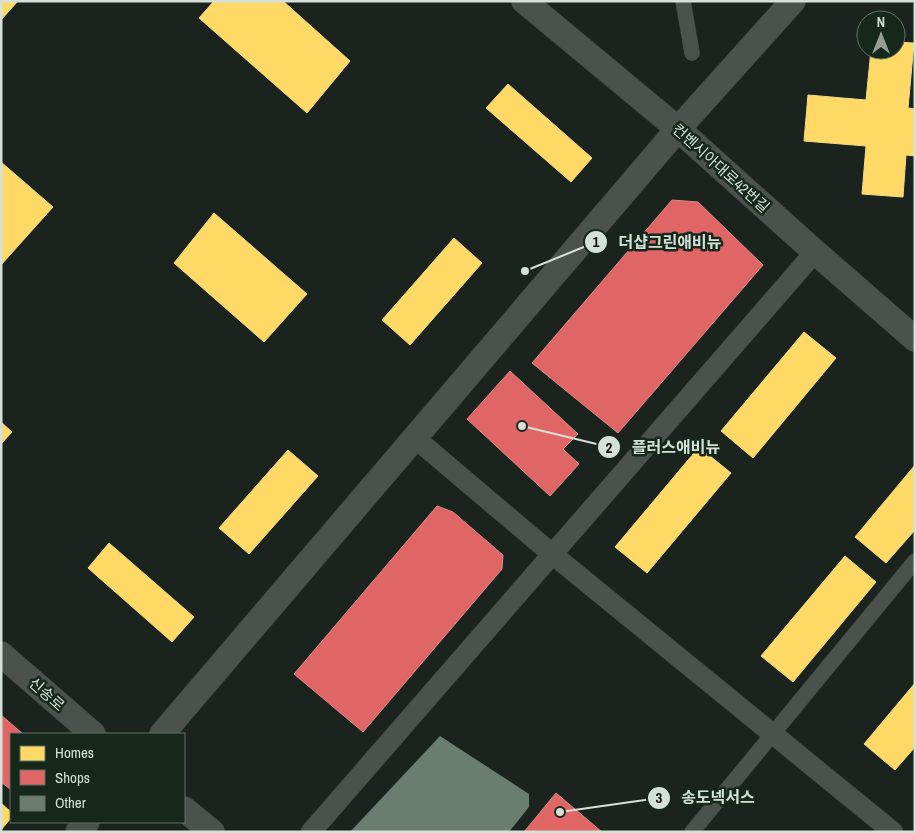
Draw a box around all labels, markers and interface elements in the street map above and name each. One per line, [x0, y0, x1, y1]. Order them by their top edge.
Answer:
north arrow [856, 10, 906, 60]
text: N [877, 13, 885, 31]
street label: 컨벤시아대로42번길 [668, 119, 774, 217]
callout: 더샵그린애비뉴 [583, 227, 731, 258]
text: 1 [593, 231, 600, 252]
text: 더샵그린애비뉴 [618, 231, 722, 253]
callout: 플러스애비뉴 [596, 432, 730, 463]
text: 플러스애비뉴 [632, 436, 720, 458]
text: 2 [606, 437, 613, 458]
street label: 신송로 [24, 672, 70, 716]
legend [10, 733, 185, 823]
text: Homes [55, 742, 94, 763]
text: Shops [55, 767, 90, 788]
callout: 송도넥서스 [647, 782, 765, 813]
text: 송도넥서스 [681, 786, 755, 808]
text: 3 [656, 787, 663, 808]
text: Other [55, 792, 86, 813]

